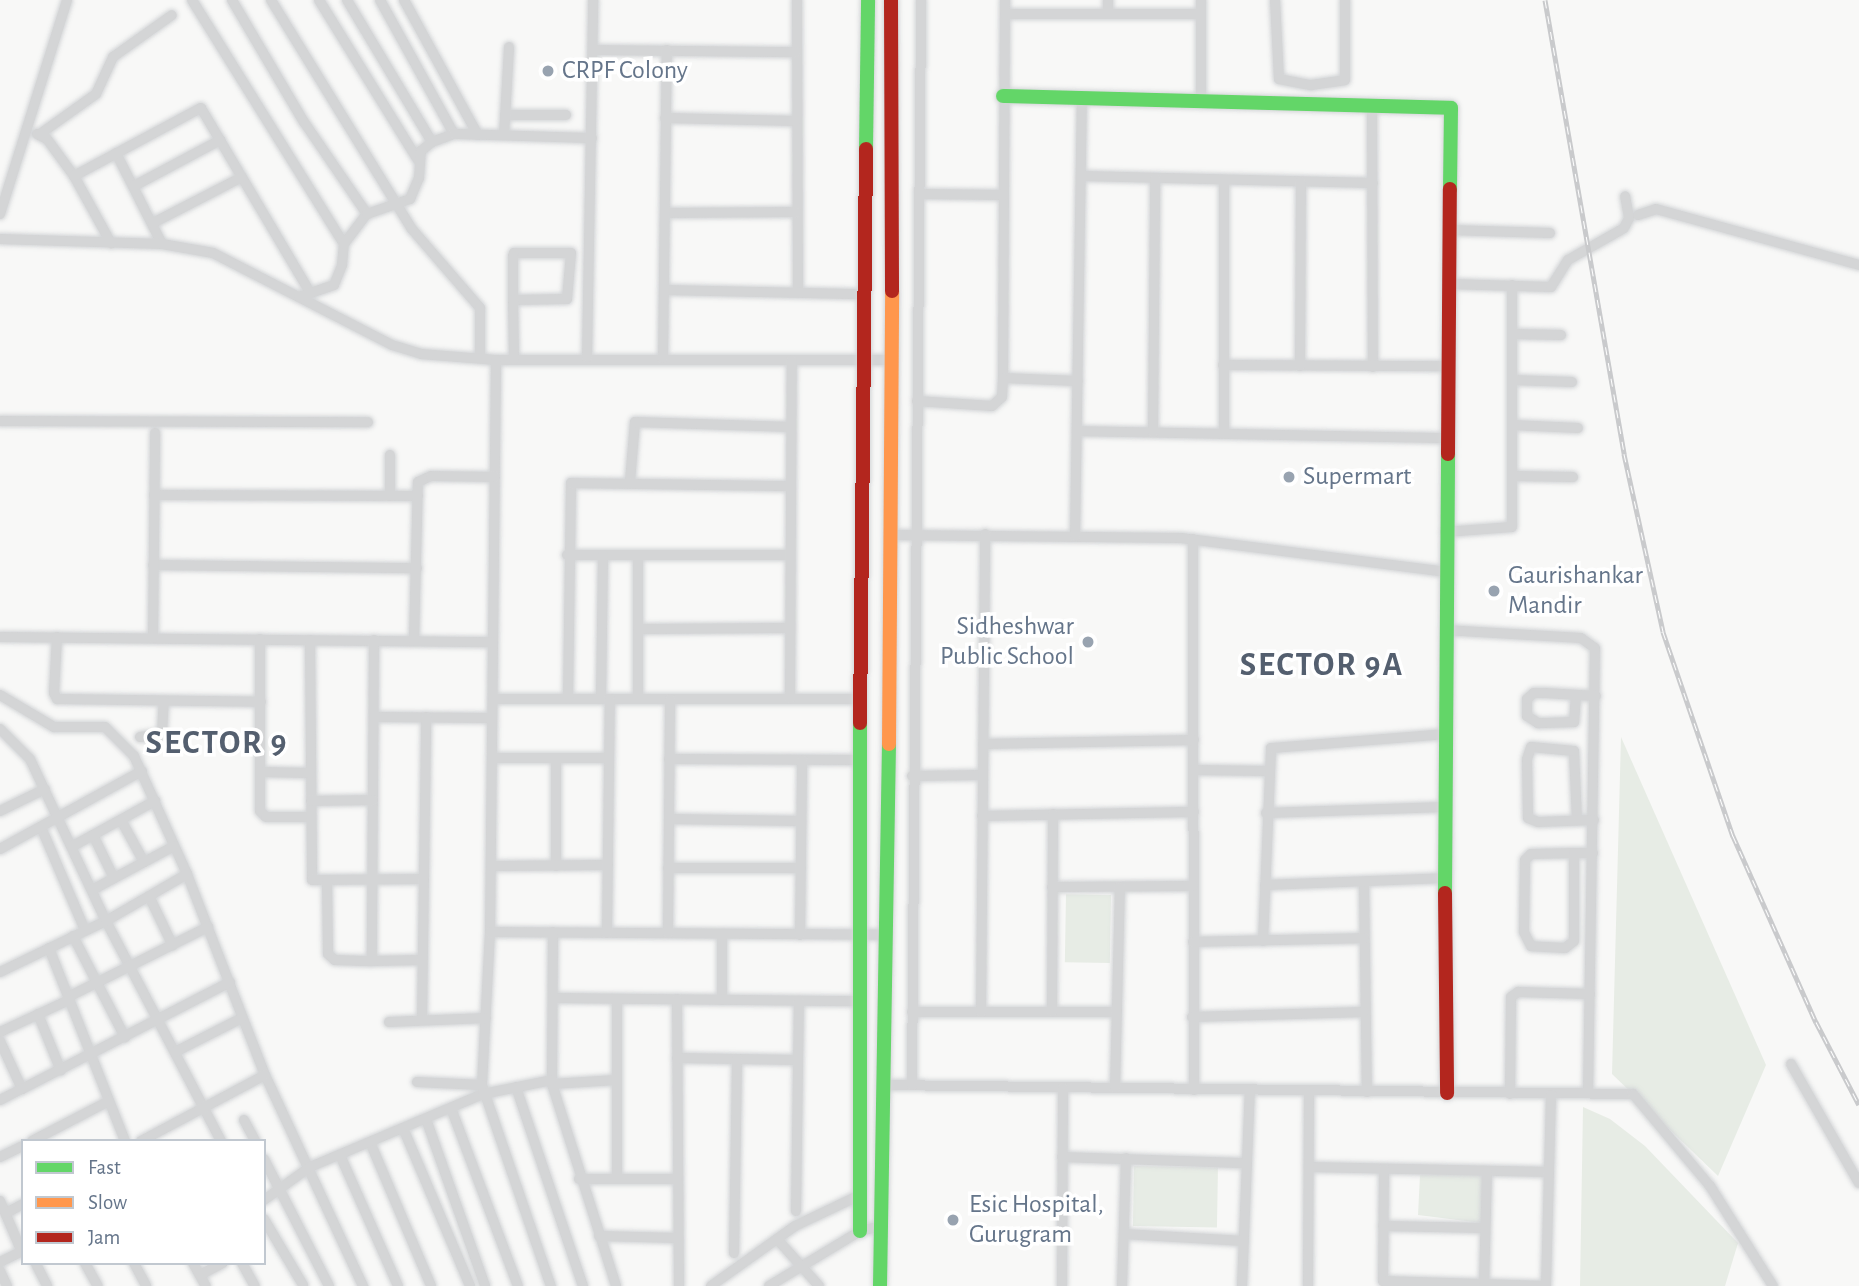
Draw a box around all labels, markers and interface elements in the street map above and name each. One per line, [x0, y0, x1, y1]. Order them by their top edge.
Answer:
place label: CRPF Colony [562, 55, 688, 87]
marker: CRPF Colony [540, 63, 556, 79]
place label: Supermart [1303, 461, 1411, 493]
marker: Supermart [1281, 469, 1297, 485]
place label: Gaurishankar Mandir [1508, 560, 1643, 622]
marker: Gaurishankar Mandir [1486, 583, 1502, 599]
place label: Sidheshwar Public School [940, 611, 1074, 672]
marker: Sidheshwar Public School [1080, 634, 1096, 650]
district label: SECTOR 9A [1241, 646, 1403, 686]
district label: SECTOR 9 [147, 724, 287, 764]
legend [21, 1139, 266, 1265]
text: Fast [88, 1157, 121, 1178]
place label: Esic Hospital, Gurugram [969, 1189, 1104, 1250]
text: Slow [88, 1192, 127, 1213]
marker: Esic Hospital, Gurugram [943, 1210, 963, 1230]
text: Jam [88, 1227, 120, 1248]

